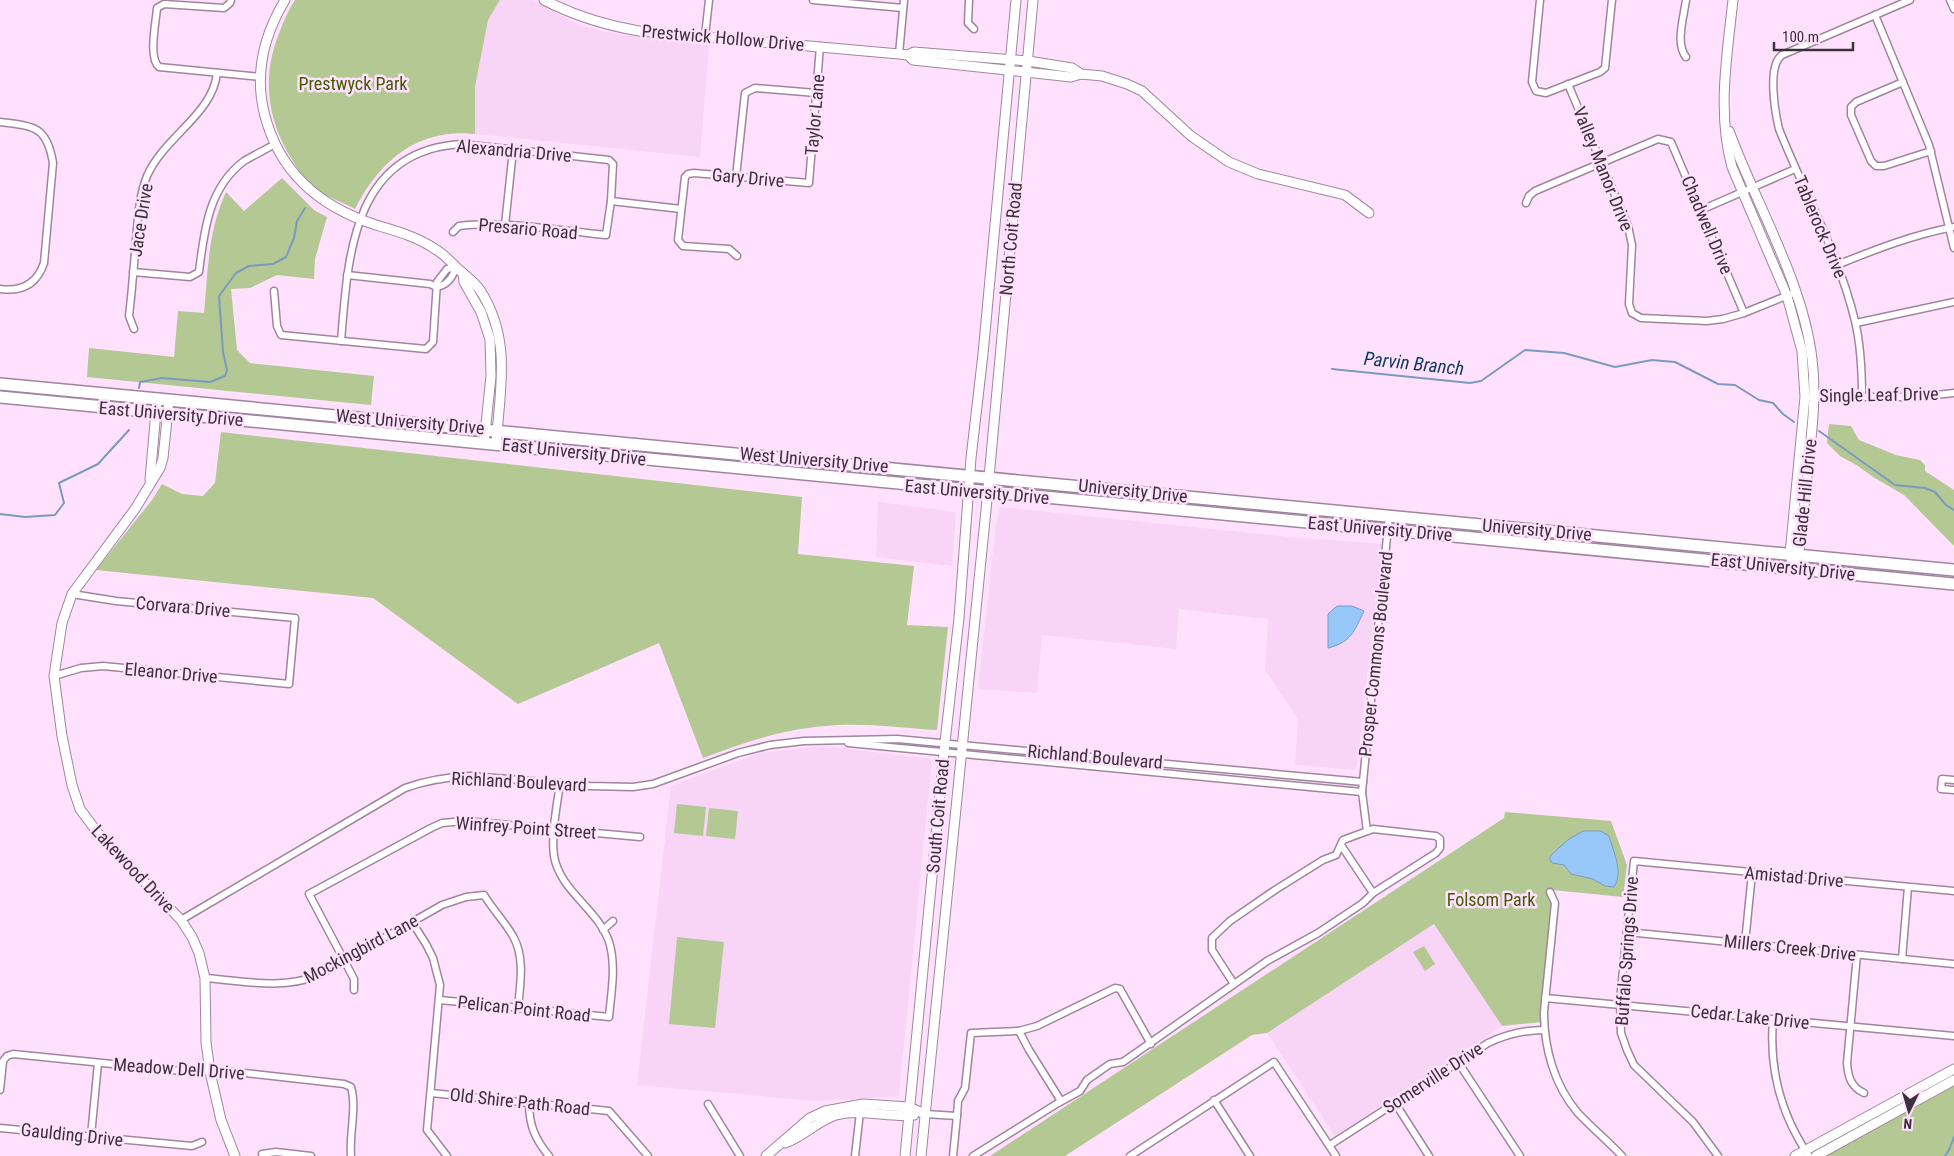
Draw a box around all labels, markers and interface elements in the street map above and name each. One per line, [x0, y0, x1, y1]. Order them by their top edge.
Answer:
street label: Prestwick Hollow Drive [641, 20, 805, 55]
scale bar [1774, 20, 1853, 52]
text: 100 m [1782, 28, 1819, 46]
park label: Prestwyck Park [298, 73, 408, 94]
street label: Taylor Lane [800, 73, 829, 156]
street label: Valley Manor Drive [1569, 104, 1638, 234]
street label: Alexandria Drive [456, 135, 572, 166]
street label: Gary Drive [711, 164, 785, 191]
street label: Chadwell Drive [1677, 172, 1738, 277]
street label: Tablerock Drive [1789, 172, 1851, 281]
street label: Jace Drive [124, 182, 157, 258]
street label: North Coit Road [995, 182, 1026, 296]
street label: Presario Road [478, 214, 579, 243]
water label: Parvin Branch [1363, 347, 1465, 380]
street label: Single Leaf Drive [1819, 383, 1939, 406]
street label: East University Drive [98, 397, 244, 430]
street label: West University Drive [335, 405, 485, 438]
street label: East University Drive [501, 433, 647, 470]
street label: Glade Hill Drive [1788, 438, 1821, 548]
street label: West University Drive [739, 443, 889, 476]
street label: University Drive [1077, 474, 1189, 507]
street label: East University Drive [904, 475, 1050, 508]
street label: East University Drive [1307, 512, 1453, 545]
street label: University Drive [1482, 514, 1593, 545]
street label: East University Drive [1710, 548, 1856, 585]
street label: Prosper Commons Boulevard [1354, 550, 1397, 758]
street label: Corvara Drive [135, 592, 231, 621]
street label: Eleanor Drive [124, 658, 218, 687]
street label: Richland Boulevard [1027, 740, 1164, 773]
street label: South Coit Road [922, 758, 953, 874]
street label: Richland Boulevard [451, 767, 587, 796]
street label: Winfrey Point Street [455, 812, 597, 843]
street label: Lakewood Drive [87, 820, 179, 917]
street label: Amistad Drive [1744, 862, 1844, 891]
street label: Buffalo Springs Drive [1611, 876, 1642, 1026]
park label: Folsom Park [1447, 889, 1535, 910]
street label: Mockingbird Lane [300, 910, 422, 988]
street label: Millers Creek Drive [1723, 930, 1857, 965]
street label: Pelican Point Road [456, 991, 592, 1026]
street label: Cedar Lake Drive [1690, 1000, 1811, 1033]
street label: Somerville Drive [1379, 1038, 1486, 1118]
street label: Meadow Dell Drive [113, 1053, 245, 1084]
street label: Old Shire Path Road [449, 1084, 591, 1119]
north arrow [1884, 1086, 1934, 1136]
text: N [1903, 1116, 1913, 1132]
street label: Gaulding Drive [20, 1119, 124, 1150]

